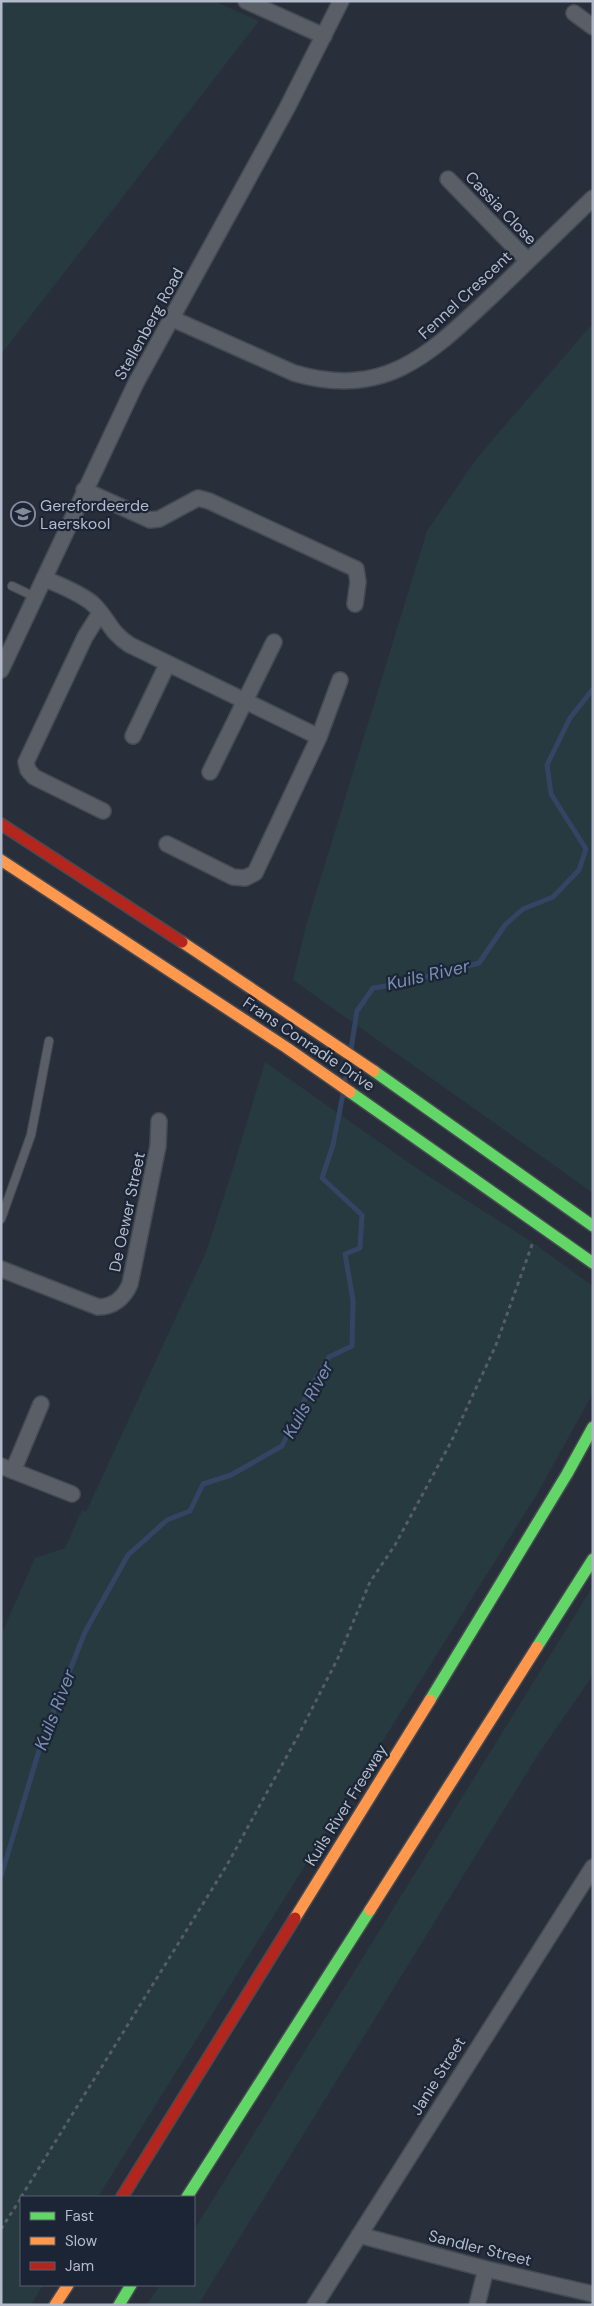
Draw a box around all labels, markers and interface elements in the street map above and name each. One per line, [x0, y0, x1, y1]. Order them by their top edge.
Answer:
street label: Cassia Close [461, 167, 541, 249]
street label: Fennel Crescent [414, 246, 516, 344]
street label: Stellenberg Road [109, 264, 189, 384]
place label: Gerefordeerde Laerskool [40, 495, 149, 534]
school or university icon: Gerefordeerde Laerskool [10, 501, 36, 527]
water label: Kuils River [384, 954, 473, 996]
street label: Frans Conradie Drive [239, 992, 379, 1096]
street label: De Oewer Street [104, 1150, 150, 1274]
water label: Kuils River [277, 1356, 340, 1443]
water label: Kuils River [29, 1665, 82, 1754]
street label: Kuils River Freeway [300, 1740, 392, 1870]
street label: Janie Street [406, 2033, 470, 2119]
legend [20, 2196, 195, 2286]
text: Fast [65, 2206, 94, 2226]
street label: Sandler Street [426, 2225, 534, 2271]
text: Slow [65, 2231, 98, 2251]
text: Jam [65, 2256, 94, 2276]

